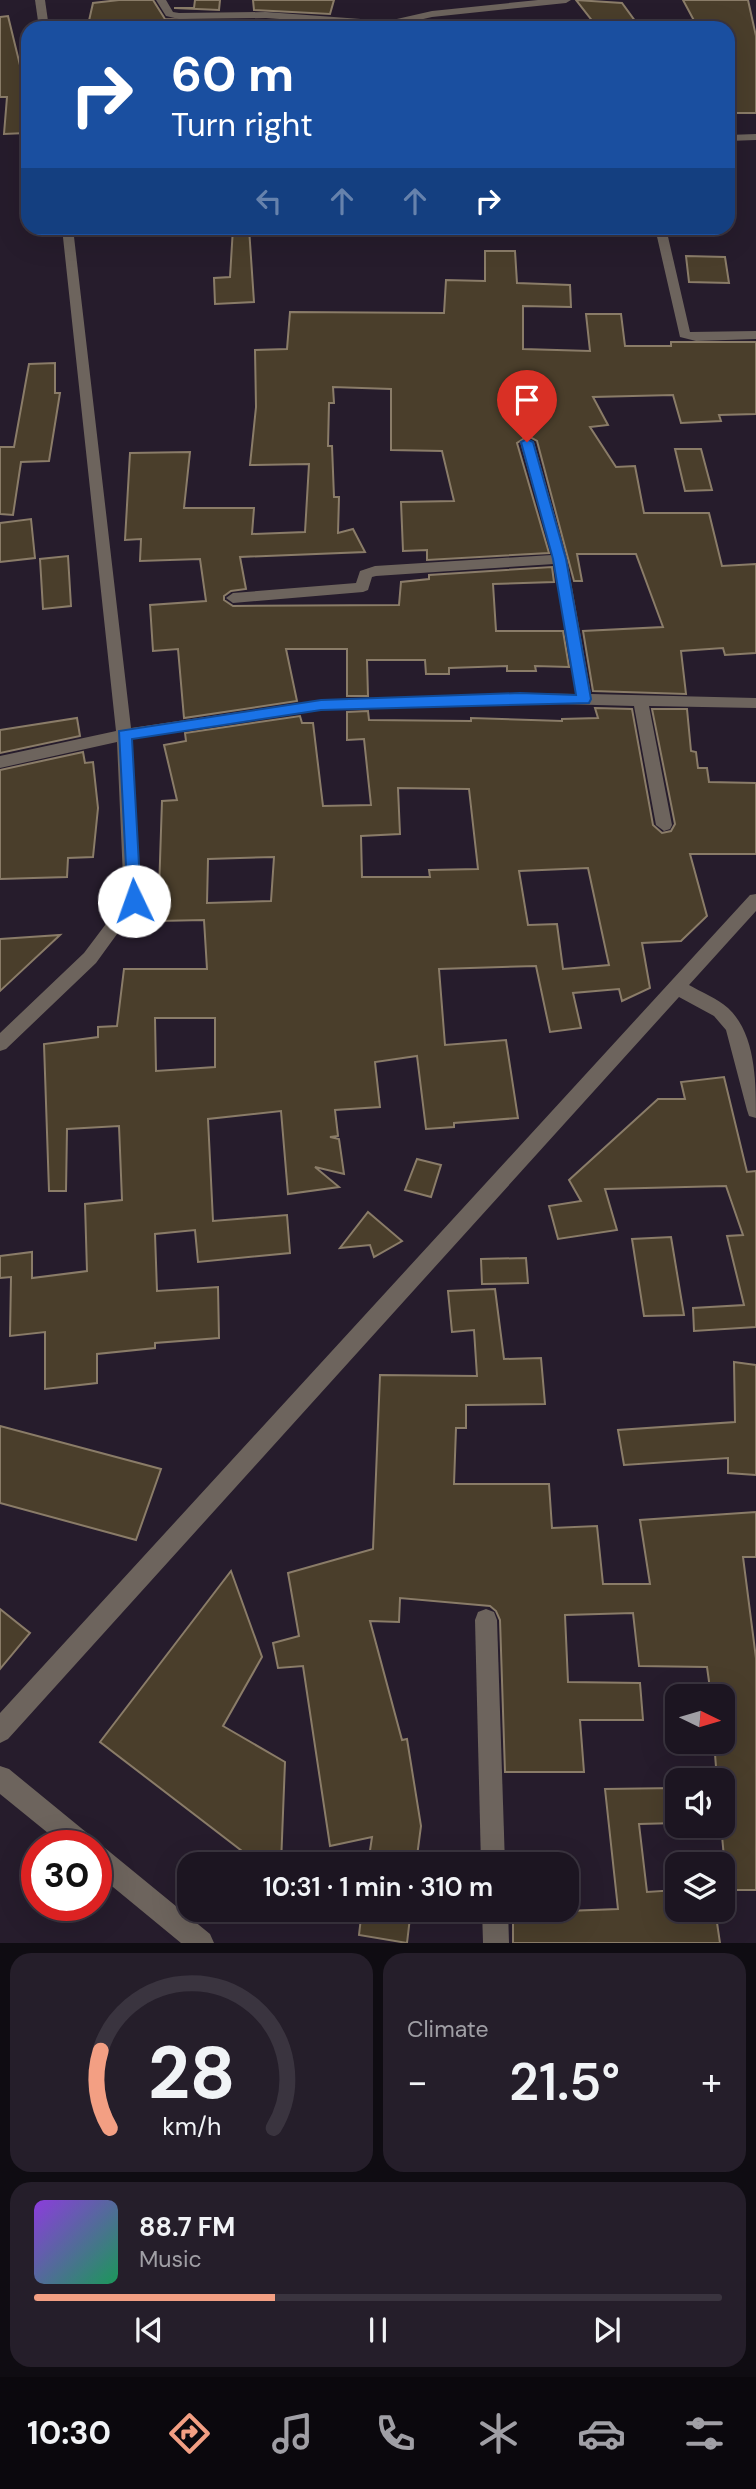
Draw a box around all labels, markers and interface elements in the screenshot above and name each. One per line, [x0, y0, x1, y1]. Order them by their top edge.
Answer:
text: 60 m [171, 42, 294, 106]
icon: right [56, 49, 147, 140]
text: Turn right [171, 104, 313, 146]
icon: left [250, 182, 288, 220]
icon: ahead [323, 182, 361, 220]
icon: ahead [396, 182, 434, 220]
icon: right [469, 182, 507, 220]
pin [497, 370, 557, 442]
icon: arrive [508, 381, 546, 419]
position arrow [97, 864, 171, 938]
north arrow [665, 1684, 735, 1754]
map controls [665, 1684, 735, 1922]
button: sound [665, 1768, 735, 1838]
speed limit sign: 30 [21, 1830, 112, 1921]
button: layers [665, 1852, 735, 1922]
text: 10:31 · 1 min · 310 m [263, 1870, 493, 1904]
text: Climate [407, 2014, 489, 2044]
text: 28 [148, 2027, 235, 2122]
text: 21.5° [509, 2048, 620, 2116]
text: − [407, 2057, 428, 2107]
text: + [701, 2057, 722, 2107]
text: km/h [162, 2110, 221, 2143]
text: 88.7 FM [139, 2210, 235, 2244]
text: Music [139, 2244, 202, 2274]
icon: previous [130, 2311, 168, 2349]
icon: pause [359, 2311, 397, 2349]
icon: next [588, 2311, 626, 2349]
icon: directions [165, 2409, 214, 2458]
icon: music [268, 2409, 317, 2458]
icon: phone [371, 2409, 420, 2458]
icon: climate [474, 2409, 523, 2458]
icon: car [577, 2409, 626, 2458]
icon: filters [680, 2409, 729, 2458]
text: 10:30 [27, 2412, 111, 2454]

